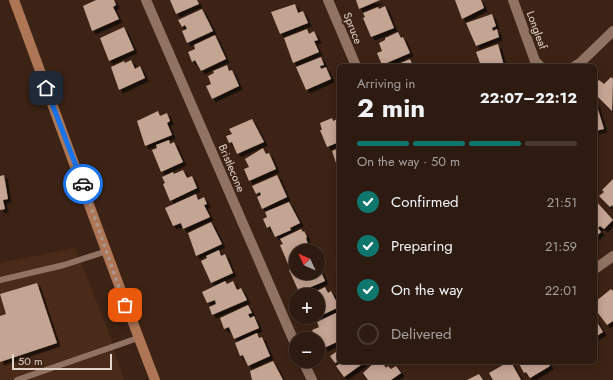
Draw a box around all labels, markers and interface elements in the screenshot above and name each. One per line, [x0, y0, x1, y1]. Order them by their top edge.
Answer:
street label: Longleaf [523, 9, 552, 52]
street label: Spruce [339, 10, 367, 46]
pin [29, 71, 63, 105]
text: Arriving in [357, 74, 415, 93]
icon: home [35, 77, 57, 99]
text: 22:07–22:12 [480, 87, 577, 109]
text: 2 min [357, 89, 425, 127]
street label: Bristlecone [215, 142, 249, 195]
text: On the way · 50 m [357, 152, 460, 171]
courier [63, 164, 103, 204]
icon: car [72, 173, 94, 195]
icon: check [357, 191, 379, 213]
text: Confirmed [391, 191, 459, 213]
text: 21:51 [547, 193, 577, 212]
icon: check [357, 235, 379, 257]
text: Preparing [391, 235, 453, 257]
text: 21:59 [545, 237, 577, 256]
north arrow [289, 244, 325, 280]
map controls [289, 244, 325, 368]
icon: check [357, 279, 379, 301]
text: On the way [391, 279, 463, 301]
text: 22:01 [545, 281, 577, 300]
pin [108, 288, 142, 322]
button: + [289, 288, 325, 324]
icon: bag [114, 294, 136, 316]
text: Delivered [391, 323, 452, 345]
button: − [289, 332, 325, 368]
scale bar [12, 352, 112, 371]
text: 50 m [18, 353, 43, 369]

